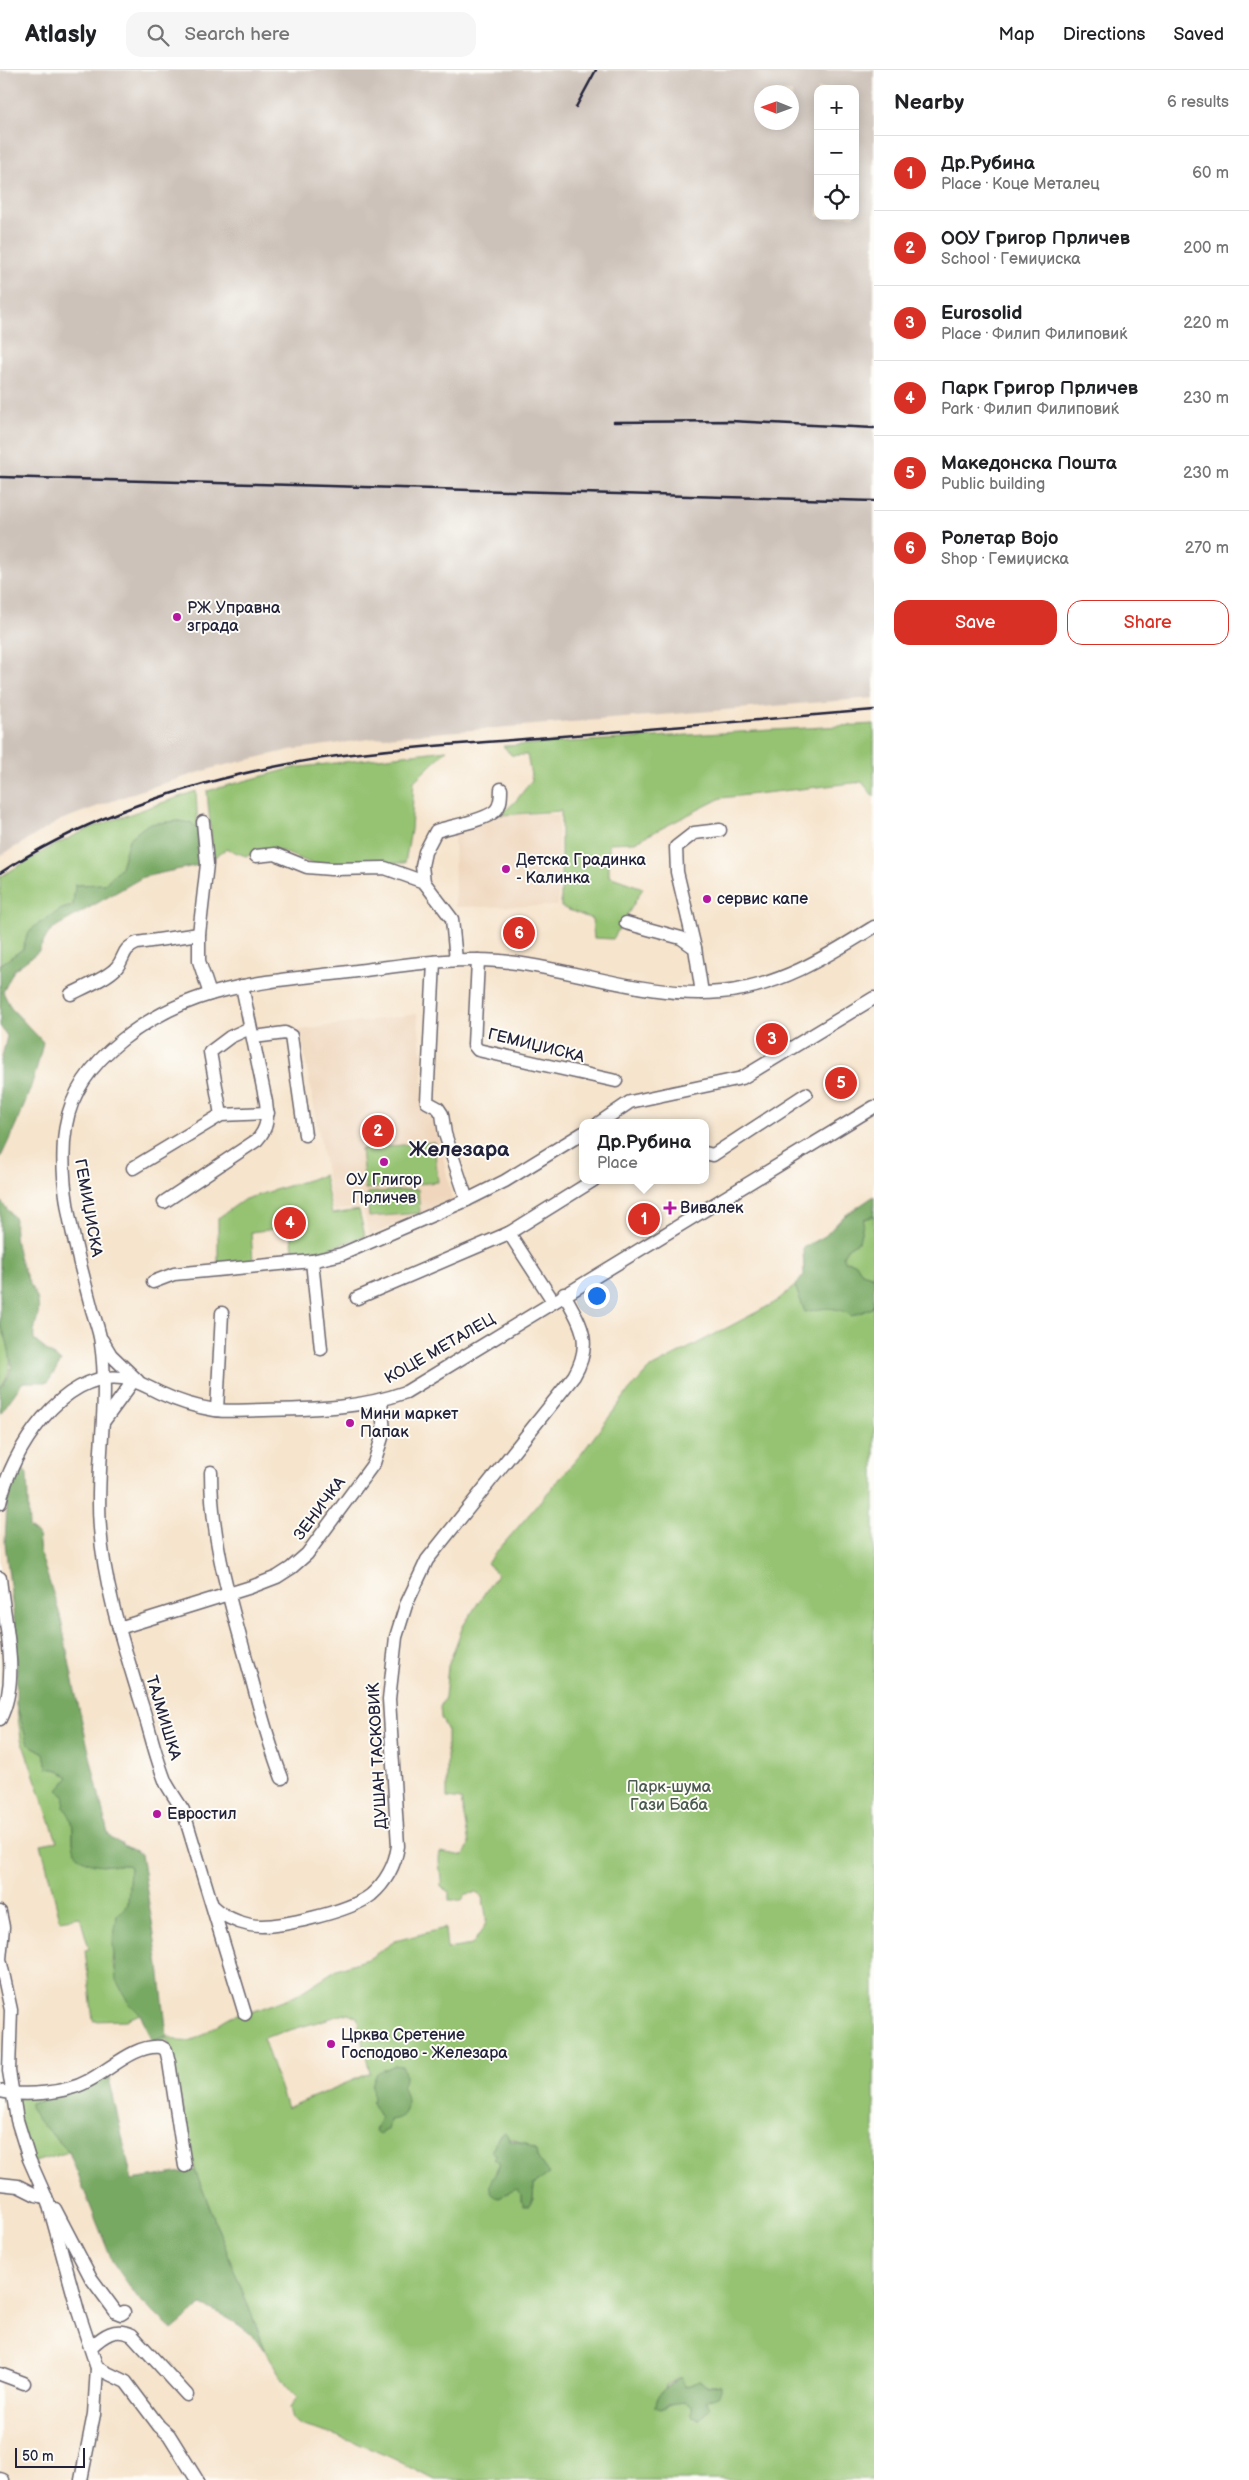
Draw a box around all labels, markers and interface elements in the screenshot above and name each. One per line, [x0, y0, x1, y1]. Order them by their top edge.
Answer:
search box [126, 12, 476, 57]
text: Atlasly [25, 20, 96, 49]
icon: search [144, 21, 172, 49]
text: Search here [184, 23, 290, 46]
text: Map [999, 24, 1035, 45]
text: Directions [1063, 24, 1145, 45]
text: Saved [1173, 24, 1224, 45]
north arrow [754, 85, 799, 130]
map controls [814, 85, 859, 220]
button: + [814, 85, 859, 130]
text: Nearby [894, 90, 964, 115]
text: 6 results [1167, 93, 1229, 112]
button: − [814, 130, 859, 175]
text: Др.Рубина [941, 152, 1035, 175]
text: 1 [907, 164, 913, 183]
text: 60 m [1192, 164, 1229, 183]
button: locate [814, 175, 859, 220]
text: Place · Коце Металец [941, 175, 1100, 194]
text: ООУ Григор Прличев [941, 227, 1130, 250]
text: 2 [905, 239, 915, 258]
text: 200 m [1183, 239, 1229, 258]
text: School · Гемиџиска [941, 250, 1081, 269]
text: Eurosolid [941, 302, 1022, 325]
text: 3 [905, 314, 915, 333]
text: 220 m [1183, 314, 1229, 333]
text: Place · Филип Филиповиќ [941, 325, 1127, 344]
text: Парк Григор Прличев [941, 377, 1138, 400]
text: 4 [905, 389, 915, 408]
text: 230 m [1183, 389, 1229, 408]
text: Park · Филип Филиповиќ [941, 400, 1119, 419]
text: Македонска Пошта [941, 452, 1117, 475]
text: 5 [905, 464, 915, 483]
text: 230 m [1183, 464, 1229, 483]
text: Public building [941, 475, 1045, 494]
text: Ролетар Војо [941, 527, 1058, 550]
text: 6 [905, 539, 915, 558]
text: 270 m [1185, 539, 1229, 558]
text: Shop · Гемиџиска [941, 550, 1069, 569]
place label: РЖ Управна зграда [187, 599, 281, 636]
button: Save [894, 600, 1057, 645]
button: Share [1067, 600, 1229, 645]
marker: РЖ Управна зграда [171, 611, 183, 623]
place label: Детска Градинка - Калинка [516, 851, 646, 888]
marker: Детска Градинка - Калинка [500, 863, 512, 875]
place label: сервис капе [717, 890, 808, 909]
marker: сервис капе [701, 893, 713, 905]
pin: 6 [503, 914, 535, 952]
pin: 3 [756, 1020, 788, 1058]
street label: ГЕМИЏИСКА [486, 1025, 587, 1067]
pin: 5 [825, 1064, 857, 1102]
pin: 2 [362, 1112, 394, 1150]
popup [579, 1119, 709, 1184]
text: Др.Рубина [597, 1131, 691, 1154]
district label: Железара [409, 1137, 510, 1162]
text: Place [597, 1154, 638, 1173]
marker: ОУ Глигор Прличев [378, 1156, 390, 1168]
street label: ГЕМИЏИСКА [70, 1158, 106, 1259]
place label: ОУ Глигор Прличев [346, 1171, 422, 1208]
place label: Вивалек [680, 1199, 744, 1218]
pin: 1 [628, 1200, 660, 1238]
marker: Вивалек [664, 1202, 676, 1214]
pin: 4 [274, 1204, 306, 1242]
your location [584, 1283, 610, 1309]
street label: КОЦЕ МЕТАЛЕЦ [381, 1309, 499, 1388]
place label: Мини маркет Папак [360, 1405, 459, 1442]
marker: Мини маркет Папак [344, 1417, 356, 1429]
street label: ЗЕНИЧКА [290, 1473, 350, 1544]
street label: ТАЈМИШКА [141, 1673, 185, 1763]
street label: ДУШАН ТАСКОВИЌ [365, 1681, 391, 1830]
park label: Парк-шума Гази Баба [627, 1778, 712, 1815]
place label: Евростил [167, 1805, 236, 1824]
marker: Евростил [151, 1808, 163, 1820]
place label: Црква Сретение Господово - Железара [341, 2026, 508, 2063]
marker: Црква Сретение Господово - Железара [325, 2038, 337, 2050]
scale bar [15, 2445, 85, 2468]
text: 50 m [22, 2448, 54, 2465]

